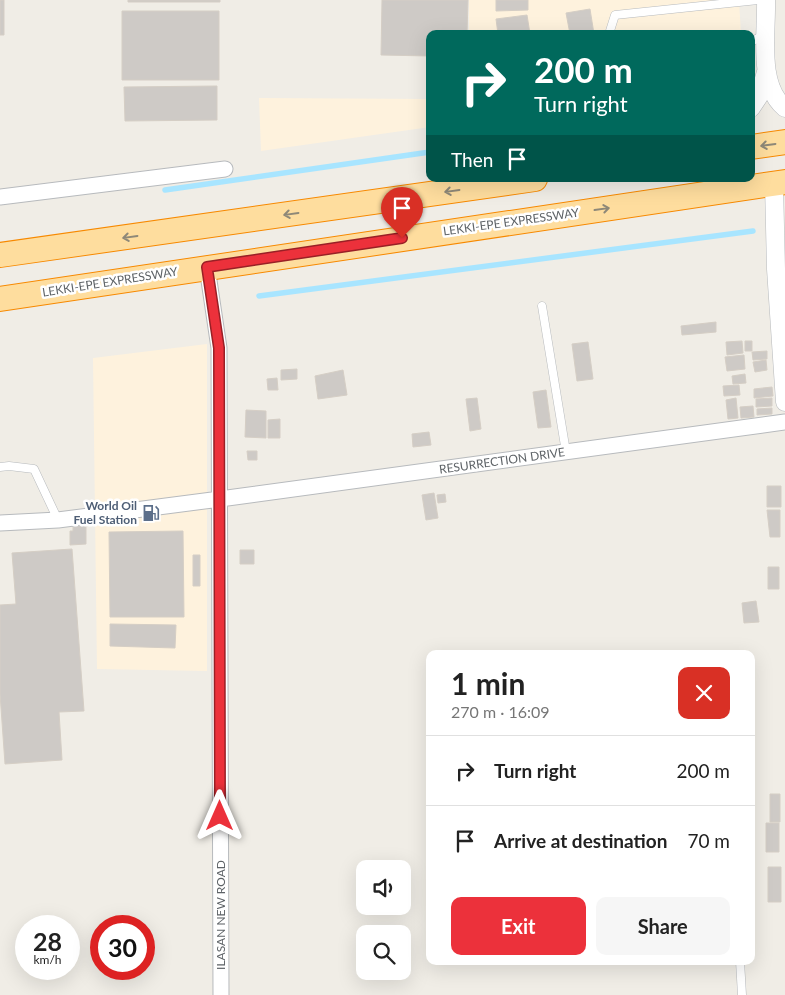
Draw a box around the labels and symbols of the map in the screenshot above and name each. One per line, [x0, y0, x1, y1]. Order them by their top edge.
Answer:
one-way arrow [760, 140, 776, 150]
one-way arrow [444, 186, 460, 196]
pin [381, 187, 423, 238]
street label: LEKKI-EPE EXPRESSWAY [442, 204, 580, 238]
one-way arrow [594, 204, 610, 214]
one-way arrow [283, 209, 299, 219]
one-way arrow [122, 232, 138, 242]
street label: LEKKI-EPE EXPRESSWAY [41, 263, 179, 300]
street label: RESURRECTION DRIVE [438, 444, 566, 477]
place label: World Oil Fuel Station [73, 498, 137, 527]
fuel station icon: World Oil Fuel Station [141, 503, 161, 523]
position arrow [193, 789, 245, 841]
street label: ILASAN NEW ROAD [213, 860, 228, 970]
speed limit sign: 30 [90, 915, 155, 980]

